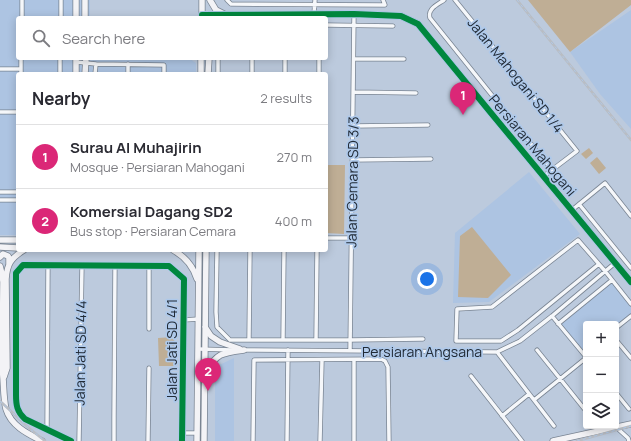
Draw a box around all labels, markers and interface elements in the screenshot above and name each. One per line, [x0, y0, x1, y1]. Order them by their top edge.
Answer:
street label: Jalan Mahogani SD 1/4 [464, 14, 568, 136]
search box [16, 16, 328, 60]
icon: search [30, 27, 52, 49]
text: Search here [62, 28, 145, 49]
pin: 1 [450, 82, 476, 115]
text: Nearby [32, 87, 90, 110]
text: 2 results [260, 89, 312, 107]
street label: Persiaran Mahogani [485, 90, 581, 200]
street label: Jalan Cemara SD 3/3 [341, 116, 363, 248]
text: Surau Al Muhajirin [70, 137, 202, 158]
text: 1 [42, 148, 48, 166]
text: 270 m [277, 148, 312, 166]
text: Mosque · Persiaran Mahogani [70, 158, 245, 176]
text: Komersial Dagang SD2 [70, 201, 233, 222]
text: 2 [41, 212, 49, 230]
text: 400 m [275, 212, 312, 230]
text: Bus stop · Persiaran Cemara [70, 222, 236, 240]
your location [417, 269, 437, 289]
street label: Jalan Jati SD 4/1 [162, 299, 181, 401]
street label: Jalan Jati SD 4/4 [70, 300, 90, 406]
map controls [583, 321, 619, 429]
button: + [583, 321, 619, 357]
street label: Persiaran Angsana [362, 342, 482, 361]
button: − [583, 357, 619, 393]
pin: 2 [195, 358, 221, 391]
button: layers [583, 393, 619, 429]

